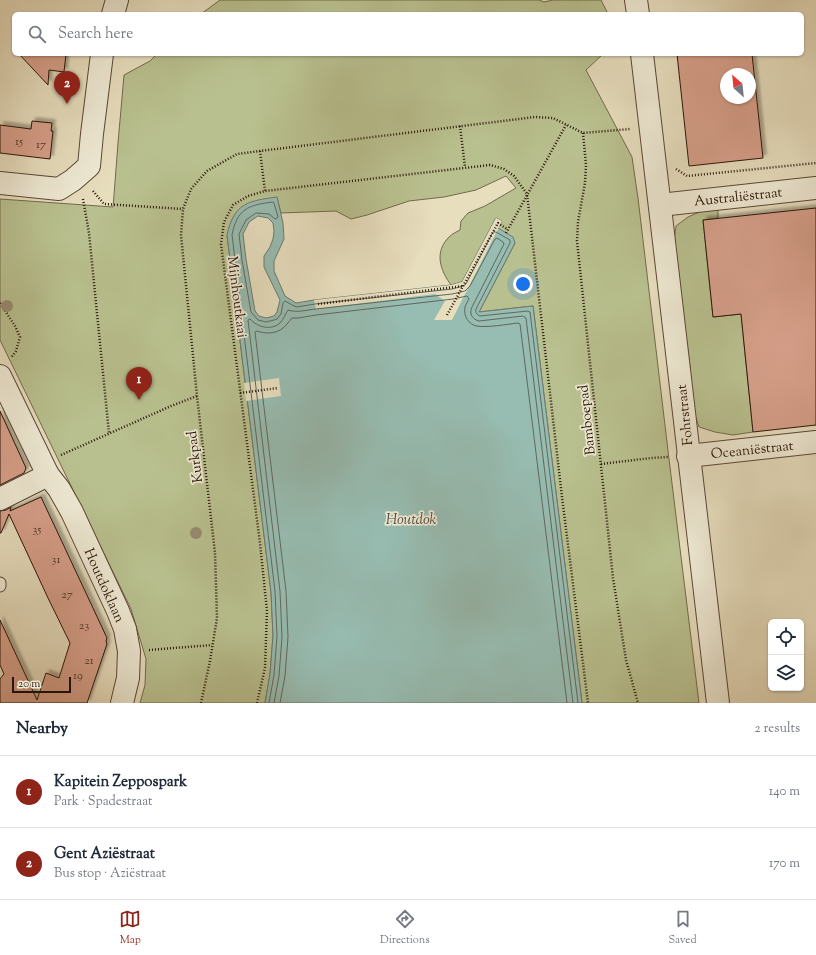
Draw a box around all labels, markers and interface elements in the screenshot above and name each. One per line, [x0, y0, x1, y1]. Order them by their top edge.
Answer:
search box [12, 12, 804, 56]
icon: search [26, 23, 48, 45]
text: Search here [58, 24, 133, 45]
north arrow [720, 68, 756, 104]
pin: 2 [54, 71, 80, 104]
house number: 15 [15, 133, 23, 151]
house number: 17 [36, 136, 46, 154]
street label: Australiëstraat [693, 183, 783, 213]
street label: Mijnhoutkaai [221, 255, 251, 339]
your location [513, 274, 533, 294]
pin: 1 [126, 367, 152, 400]
street label: Fohrstraat [673, 383, 699, 446]
street label: Bamboepad [574, 384, 602, 456]
street label: Kurkpad [183, 429, 209, 484]
street label: Oceaniëstraat [710, 437, 795, 465]
water label: Houtdok [386, 510, 437, 531]
house number: 35 [33, 521, 41, 539]
street label: Houtdoklaan [78, 545, 129, 626]
house number: 31 [52, 551, 60, 569]
house number: 27 [61, 586, 73, 604]
house number: 23 [79, 617, 89, 635]
map controls [768, 619, 804, 691]
button: locate [768, 619, 804, 655]
house number: 21 [84, 652, 94, 670]
button: layers [768, 655, 804, 691]
house number: 19 [73, 667, 83, 685]
scale bar [12, 675, 71, 694]
text: 20 m [18, 676, 40, 692]
text: Nearby [16, 717, 68, 741]
text: 2 results [755, 720, 800, 738]
text: Kapitein Zeppospark [54, 772, 187, 793]
text: 1 [27, 783, 31, 801]
text: 140 m [769, 783, 800, 801]
text: Park · Spadestraat [54, 793, 152, 811]
text: Gent Aziëstraat [54, 844, 155, 865]
text: 2 [26, 855, 32, 873]
text: 170 m [769, 855, 800, 873]
text: Bus stop · Aziëstraat [54, 865, 166, 883]
tab: Map [119, 908, 141, 948]
tab: Directions [380, 908, 430, 948]
tab: Saved [668, 908, 697, 948]

